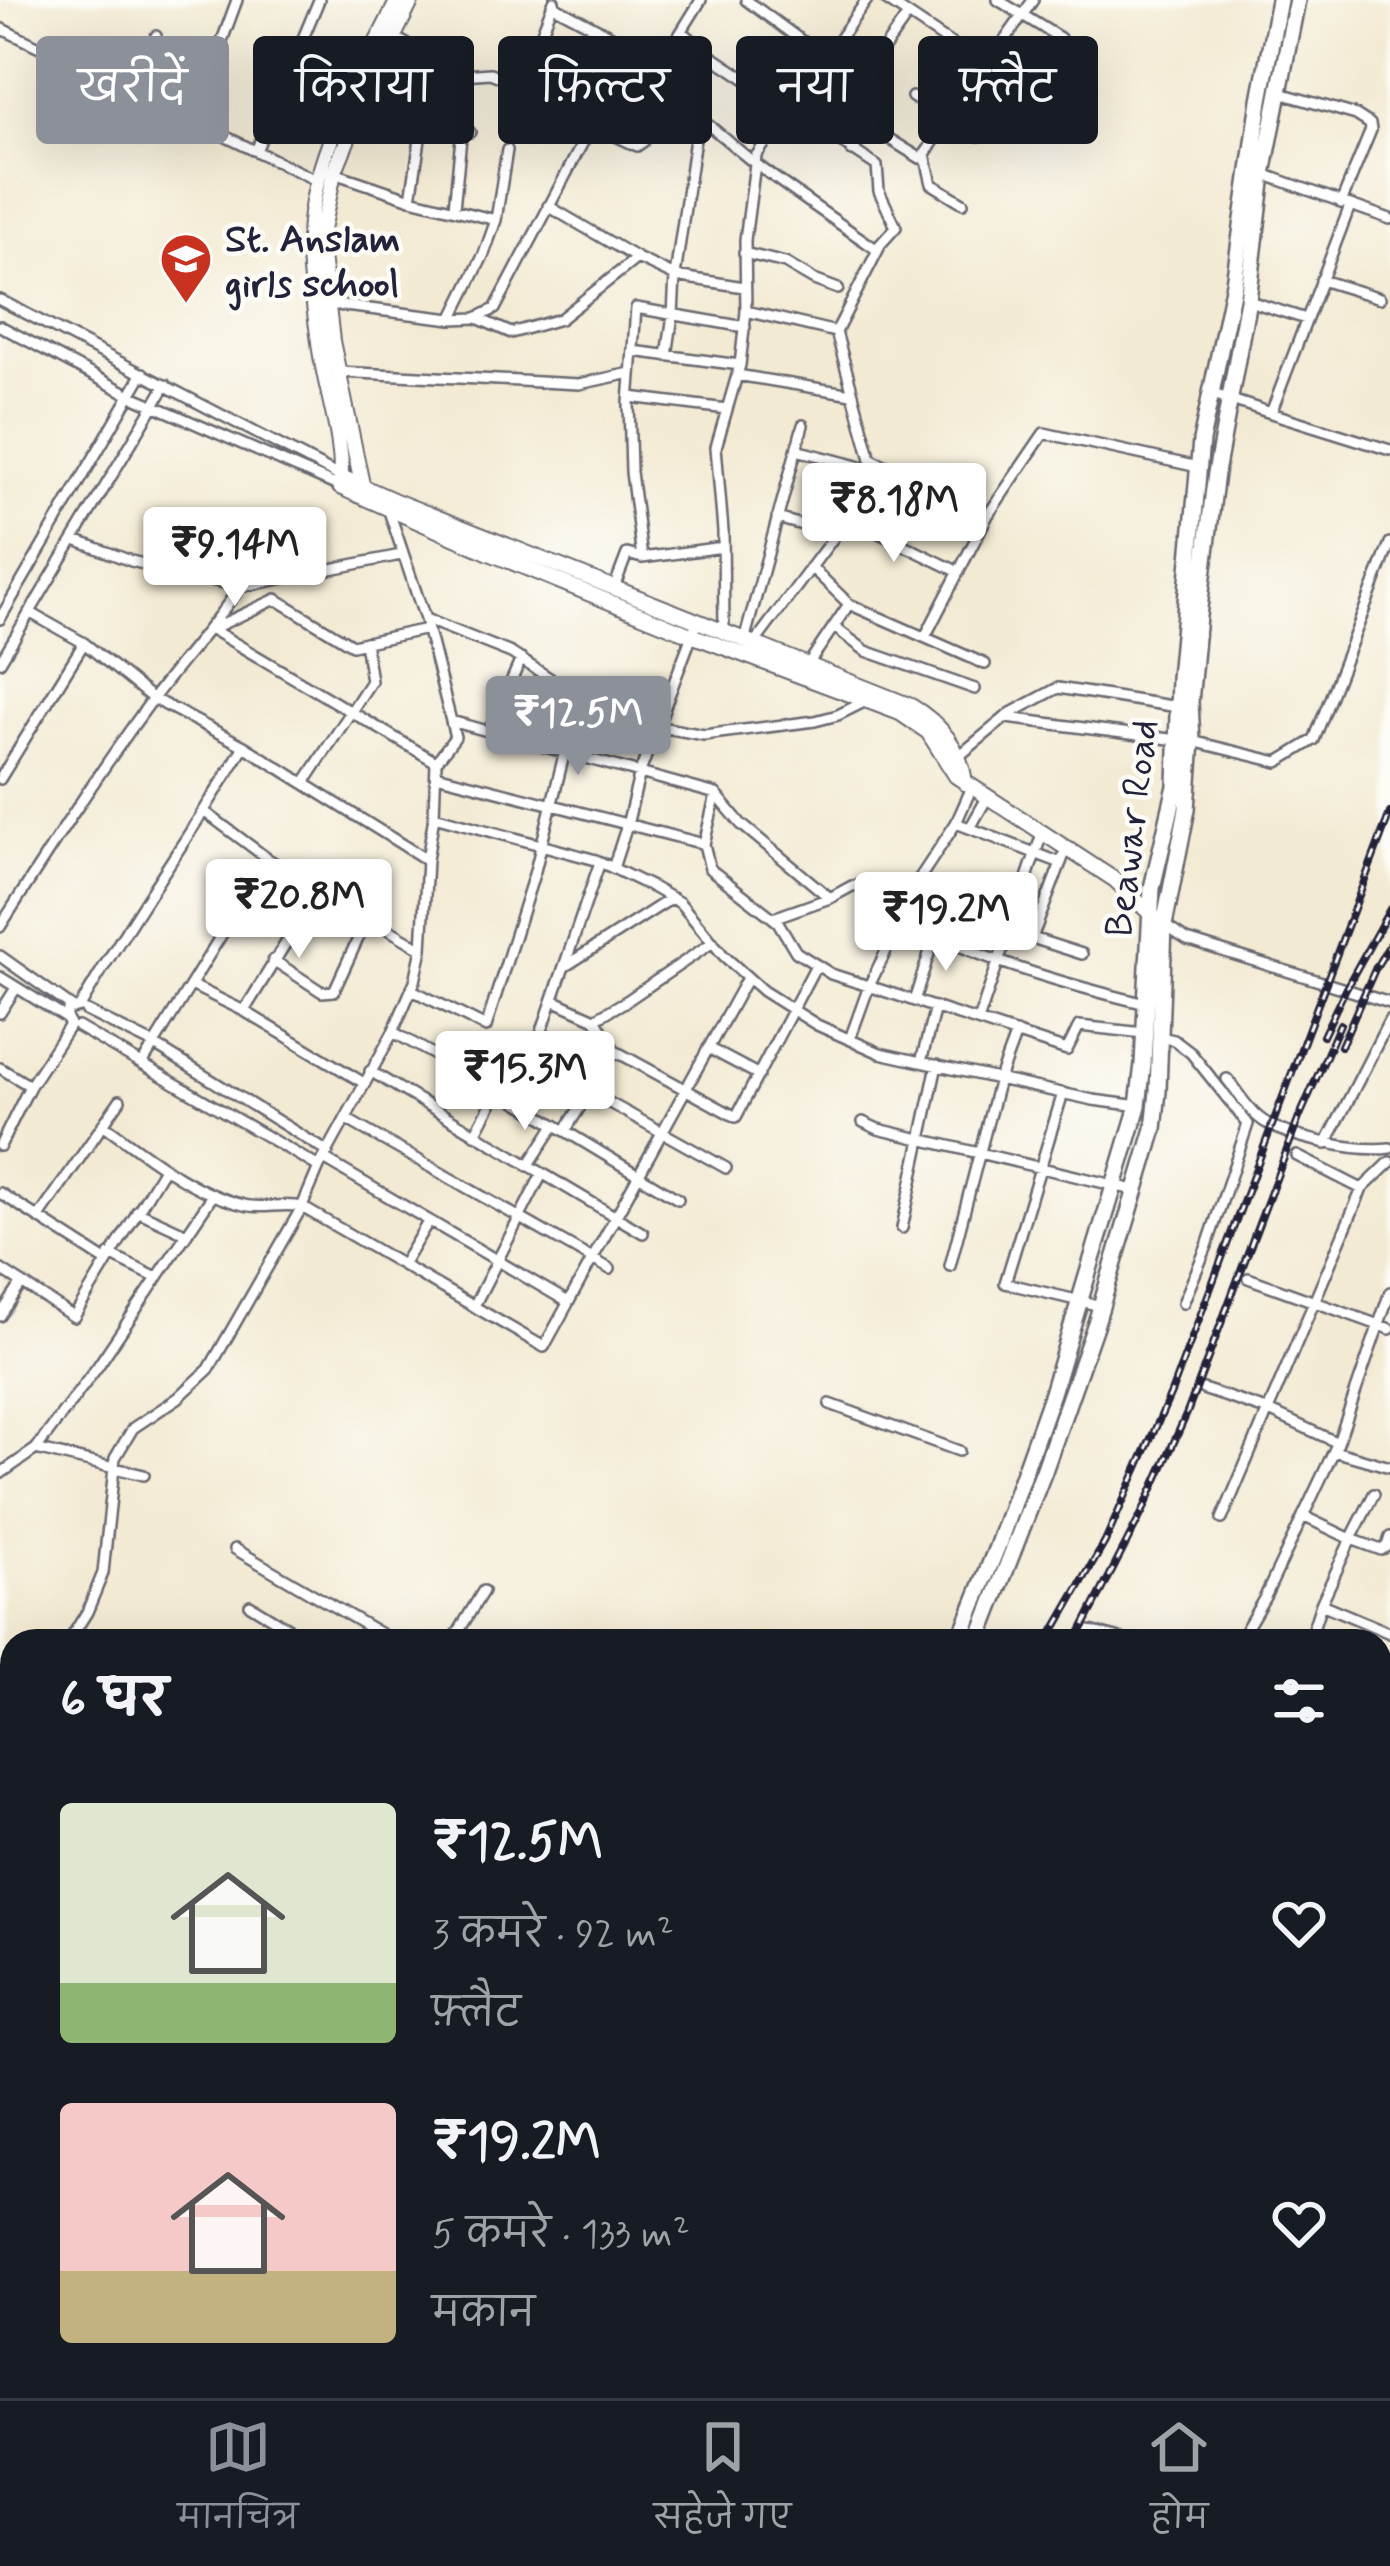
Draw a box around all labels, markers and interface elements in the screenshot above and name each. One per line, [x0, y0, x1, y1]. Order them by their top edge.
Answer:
chip: खरीदें [36, 36, 229, 144]
chip: किराया [253, 36, 474, 144]
chip: फ़िल्टर [498, 36, 712, 144]
chip: नया [736, 36, 894, 144]
chip: फ़्लैट [918, 36, 1098, 144]
place label: St. Anslam girls school [225, 215, 400, 311]
school or university icon: St. Anslam girls school [158, 231, 214, 305]
pin: ₹8.18M [796, 463, 992, 565]
text: ₹8.18M [829, 476, 959, 527]
pin: ₹9.14M [137, 507, 333, 609]
text: ₹9.14M [170, 520, 300, 571]
pin: ₹12.5M [480, 676, 676, 778]
text: ₹12.5M [513, 689, 643, 740]
street label: Beawar Road [1095, 717, 1172, 940]
pin: ₹20.8M [201, 859, 397, 961]
text: ₹20.8M [233, 872, 365, 923]
pin: ₹19.2M [848, 872, 1044, 974]
text: ₹19.2M [882, 885, 1010, 936]
pin: ₹15.3M [427, 1031, 623, 1133]
text: ₹15.3M [463, 1044, 587, 1095]
text: 6 घर [60, 1668, 168, 1734]
icon: filters [1266, 1668, 1332, 1734]
text: ₹12.5M [432, 1811, 603, 1877]
icon: home [156, 1851, 300, 1995]
icon: heart [1266, 1890, 1332, 1956]
text: 3 कमरे · 92 m² [432, 1910, 674, 1961]
text: फ़्लैट [432, 1989, 521, 2040]
text: ₹19.2M [432, 2111, 601, 2177]
icon: home [156, 2151, 300, 2295]
icon: heart [1266, 2190, 1332, 2256]
text: 5 कमरे · 133 m² [432, 2210, 690, 2261]
text: मकान [432, 2289, 535, 2340]
tab: मानचित्र [178, 2414, 299, 2553]
tab: सहेजे गए [654, 2414, 791, 2553]
tab: होम [1146, 2414, 1212, 2553]

